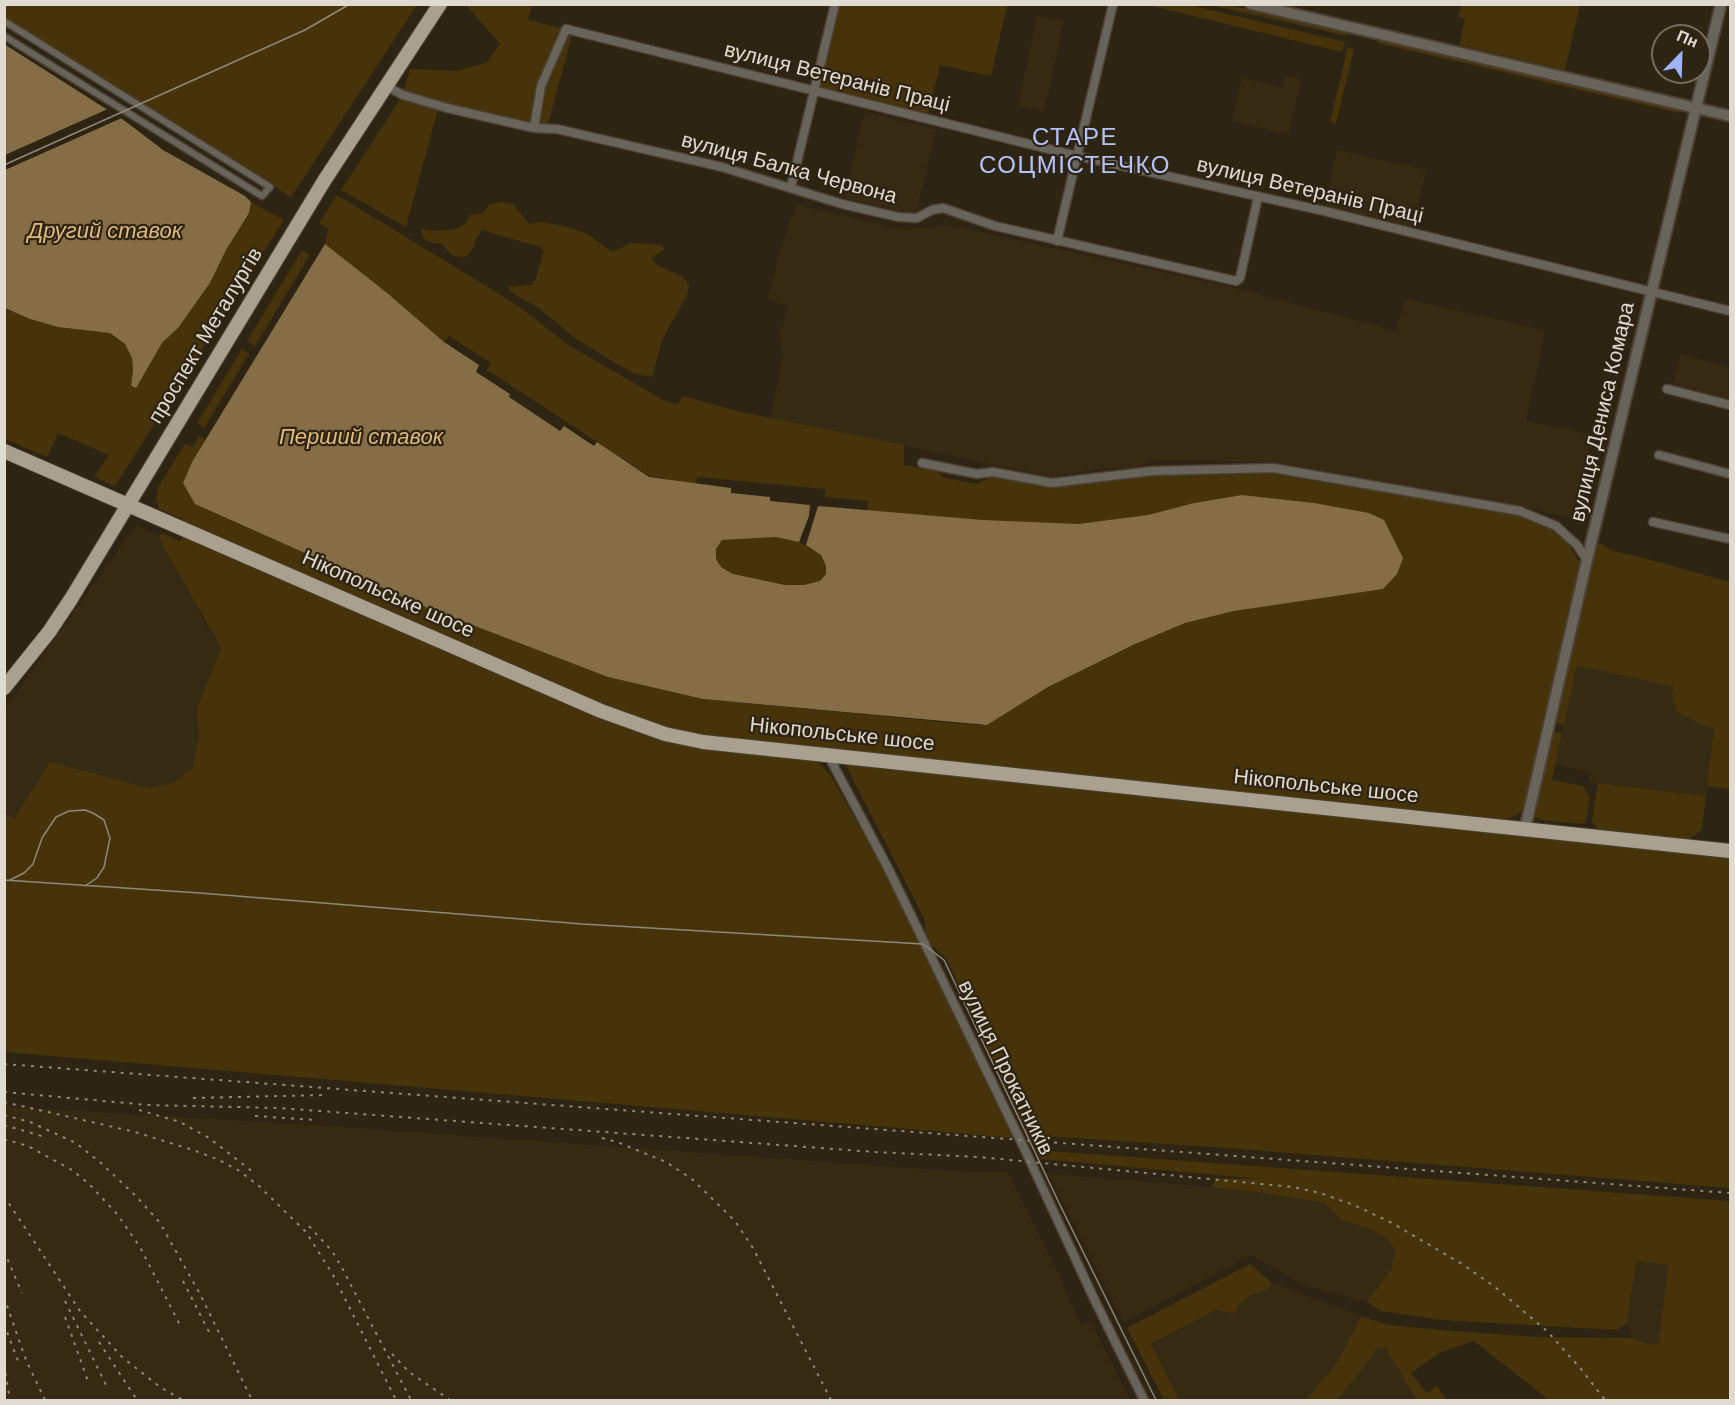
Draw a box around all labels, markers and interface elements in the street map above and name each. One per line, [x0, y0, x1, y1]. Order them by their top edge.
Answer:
north arrow [1651, 24, 1711, 84]
text: Пн [1674, 27, 1701, 51]
street label: вулиця Ветеранів Праці [722, 38, 952, 118]
district label: СТАРЕ СОЦМІСТЕЧКО [979, 124, 1171, 180]
street label: вулиця Балка Червона [678, 128, 900, 210]
street label: вулиця Ветеранів Праці [1194, 153, 1426, 229]
water label: Другий ставок [28, 219, 182, 245]
street label: проспект Металургів [144, 244, 268, 428]
street label: вулиця Дениса Комара [1565, 300, 1641, 524]
water label: Перший ставок [279, 425, 443, 451]
street label: Нікопольське шосе [298, 546, 478, 644]
street label: Нікопольське шосе [748, 713, 936, 757]
street label: Нікопольське шосе [1232, 765, 1420, 809]
street label: вулиця Прокатників [952, 977, 1058, 1159]

